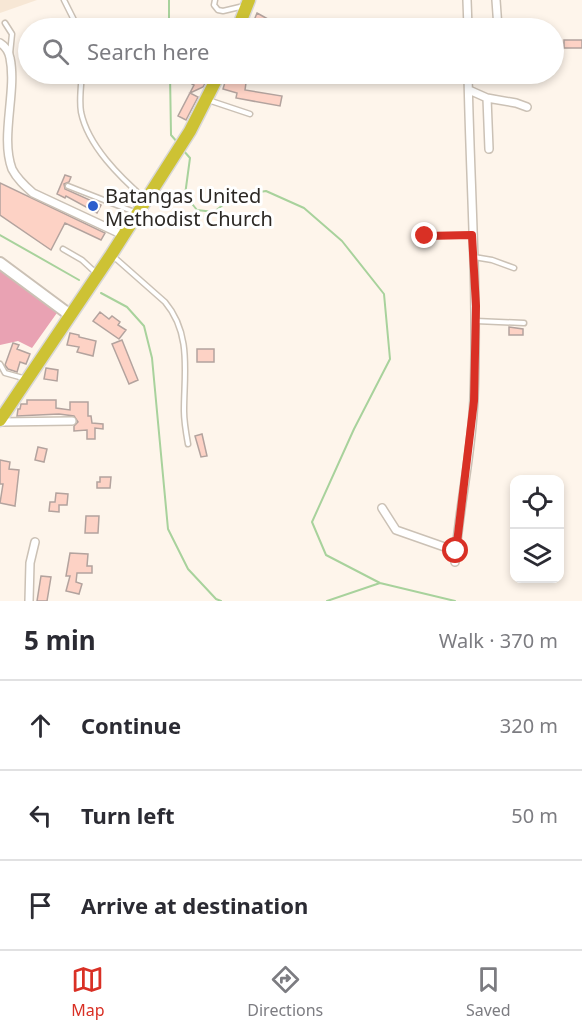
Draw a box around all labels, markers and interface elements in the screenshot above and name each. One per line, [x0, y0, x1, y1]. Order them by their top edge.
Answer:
search box [18, 18, 564, 84]
icon: search [39, 35, 72, 68]
text: Search here [87, 36, 209, 66]
place label: Batangas United Methodist Church [105, 182, 273, 232]
marker: Batangas United Methodist Church [86, 199, 100, 213]
route end [411, 222, 437, 248]
map controls [510, 475, 564, 583]
button: locate [510, 475, 564, 529]
button: layers [510, 529, 564, 583]
route start [442, 537, 468, 563]
text: 5 min [24, 622, 96, 658]
text: Walk · 370 m [439, 627, 558, 654]
icon: ahead [24, 709, 57, 742]
text: Continue [81, 710, 181, 740]
text: 320 m [500, 712, 558, 739]
icon: left [24, 799, 57, 832]
text: Turn left [81, 800, 175, 830]
text: 50 m [511, 802, 558, 829]
icon: arrive [24, 889, 57, 922]
text: Arrive at destination [81, 890, 308, 920]
tab: Map [71, 963, 105, 1021]
tab: Directions [247, 963, 323, 1021]
tab: Saved [466, 963, 511, 1021]

